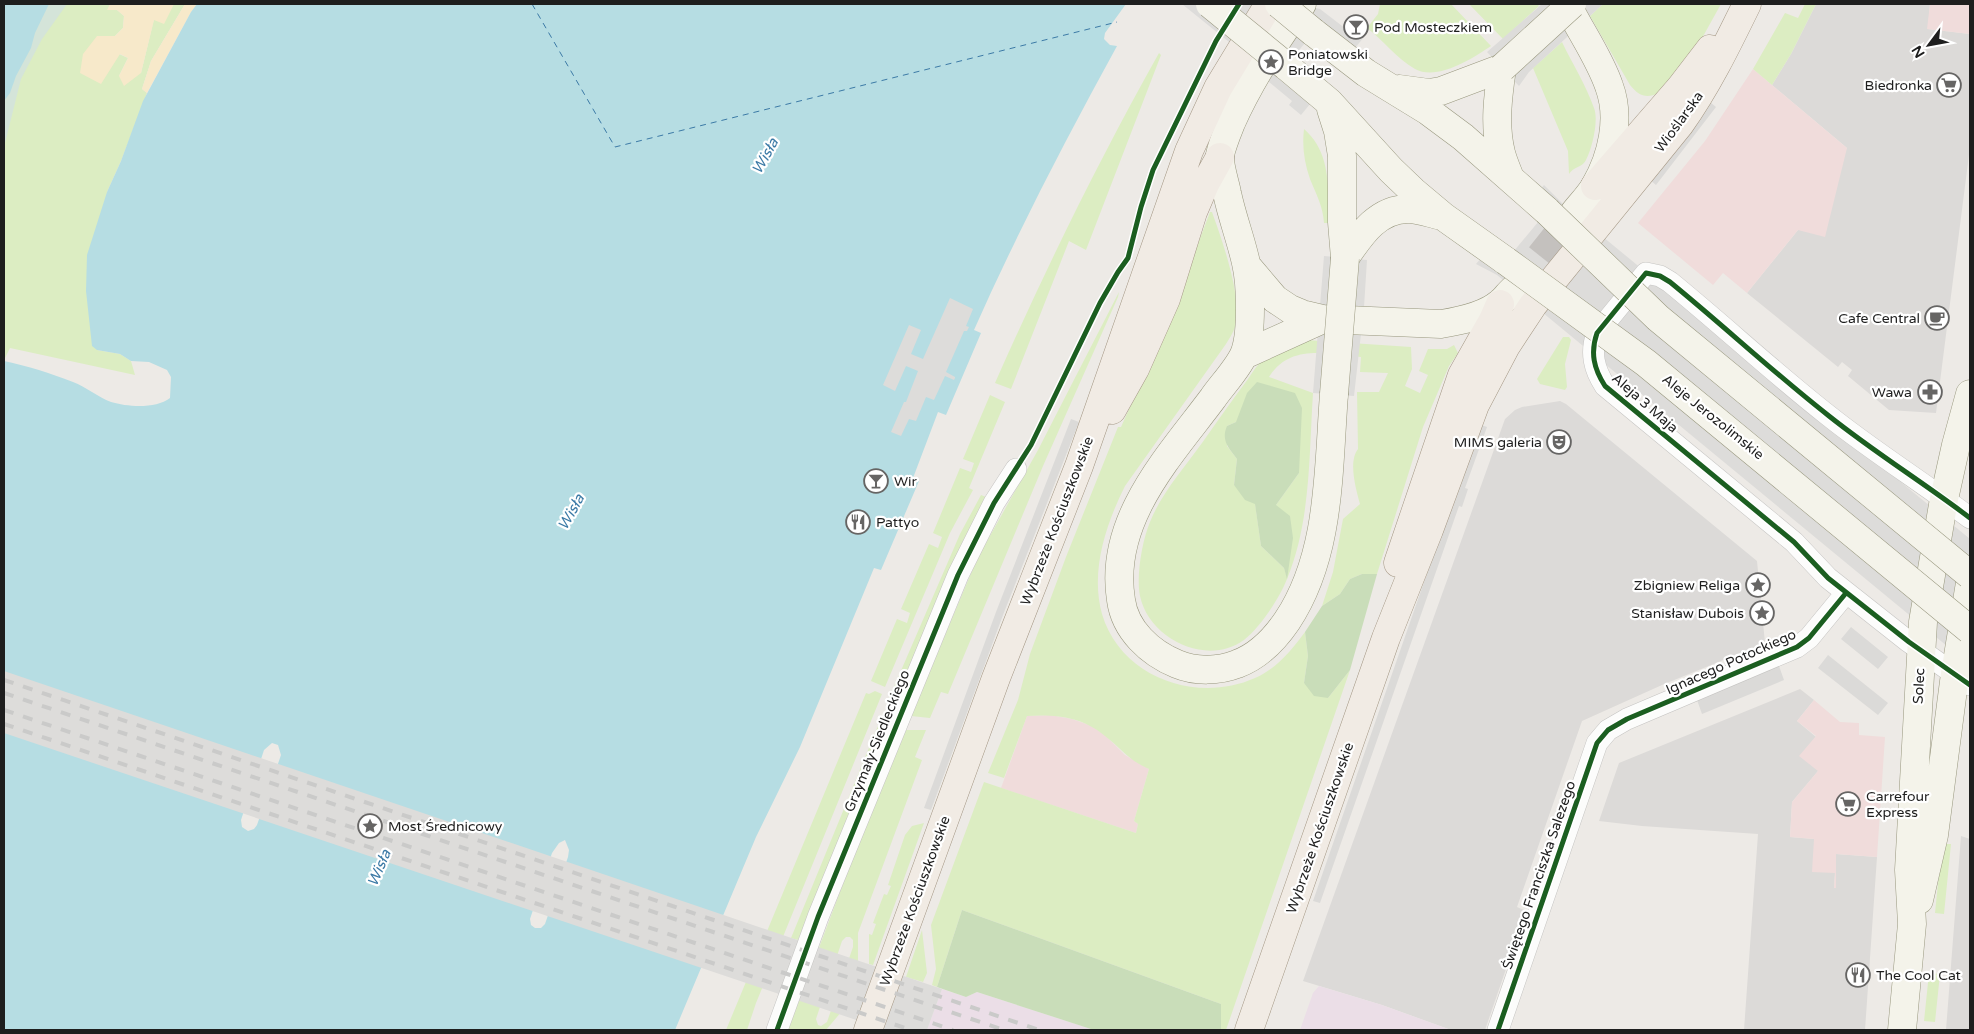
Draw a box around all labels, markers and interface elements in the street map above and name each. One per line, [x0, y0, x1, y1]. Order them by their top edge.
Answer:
bar icon: Pod Mosteczkiem [1343, 14, 1369, 40]
place label: Pod Mosteczkiem [1374, 19, 1492, 36]
north arrow [1904, 20, 1954, 70]
text: N [1908, 42, 1929, 61]
place label: Poniatowski Bridge [1288, 46, 1368, 79]
place icon: Poniatowski Bridge [1258, 49, 1284, 75]
supermarket icon: Biedronka [1936, 72, 1962, 98]
place label: Biedronka [1865, 77, 1932, 94]
street label: Wioślarska [1651, 88, 1707, 156]
water label: Wisła [748, 134, 782, 177]
cafe icon: Cafe Central [1924, 305, 1950, 331]
place label: Cafe Central [1838, 310, 1920, 327]
street label: Aleja 3 Maja [1608, 370, 1682, 436]
street label: Aleje Jerozolimskie [1659, 371, 1767, 463]
pharmacy icon: Wawa [1917, 379, 1943, 405]
place label: Wawa [1872, 384, 1912, 401]
theatre icon: MIMS galeria [1546, 429, 1572, 455]
street label: Wybrzeże Kościuszkowskie [1017, 434, 1097, 608]
place label: MIMS galeria [1454, 434, 1542, 451]
bar icon: Wir [863, 468, 889, 494]
place label: Wir [894, 473, 917, 490]
water label: Wisła [554, 490, 588, 533]
restaurant icon: Pattyo [845, 509, 871, 535]
place label: Pattyo [876, 514, 919, 531]
place icon: Zbigniew Religa [1745, 572, 1771, 598]
place label: Zbigniew Religa [1634, 577, 1740, 594]
place icon: Stanisław Dubois [1749, 600, 1775, 626]
place label: Stanisław Dubois [1631, 605, 1744, 622]
street label: Ignacego Potockiego [1663, 626, 1799, 698]
street label: Grzymały-Siedleckiego [841, 668, 913, 814]
street label: Solec [1910, 668, 1928, 704]
street label: Wybrzeże Kościuszkowskie [1283, 740, 1357, 916]
street label: Świętego Franciszka Salezego [1499, 778, 1579, 972]
place label: Carrefour Express [1866, 788, 1930, 821]
supermarket icon: Carrefour Express [1835, 791, 1861, 817]
place icon: Most Średnicowy [357, 813, 383, 839]
street label: Wybrzeże Kościuszkowskie [876, 814, 954, 988]
place label: Most Średnicowy [388, 818, 503, 835]
water label: Wisła [363, 846, 395, 889]
restaurant icon: The Cool Cat [1845, 962, 1871, 988]
place label: The Cool Cat [1876, 967, 1962, 984]

